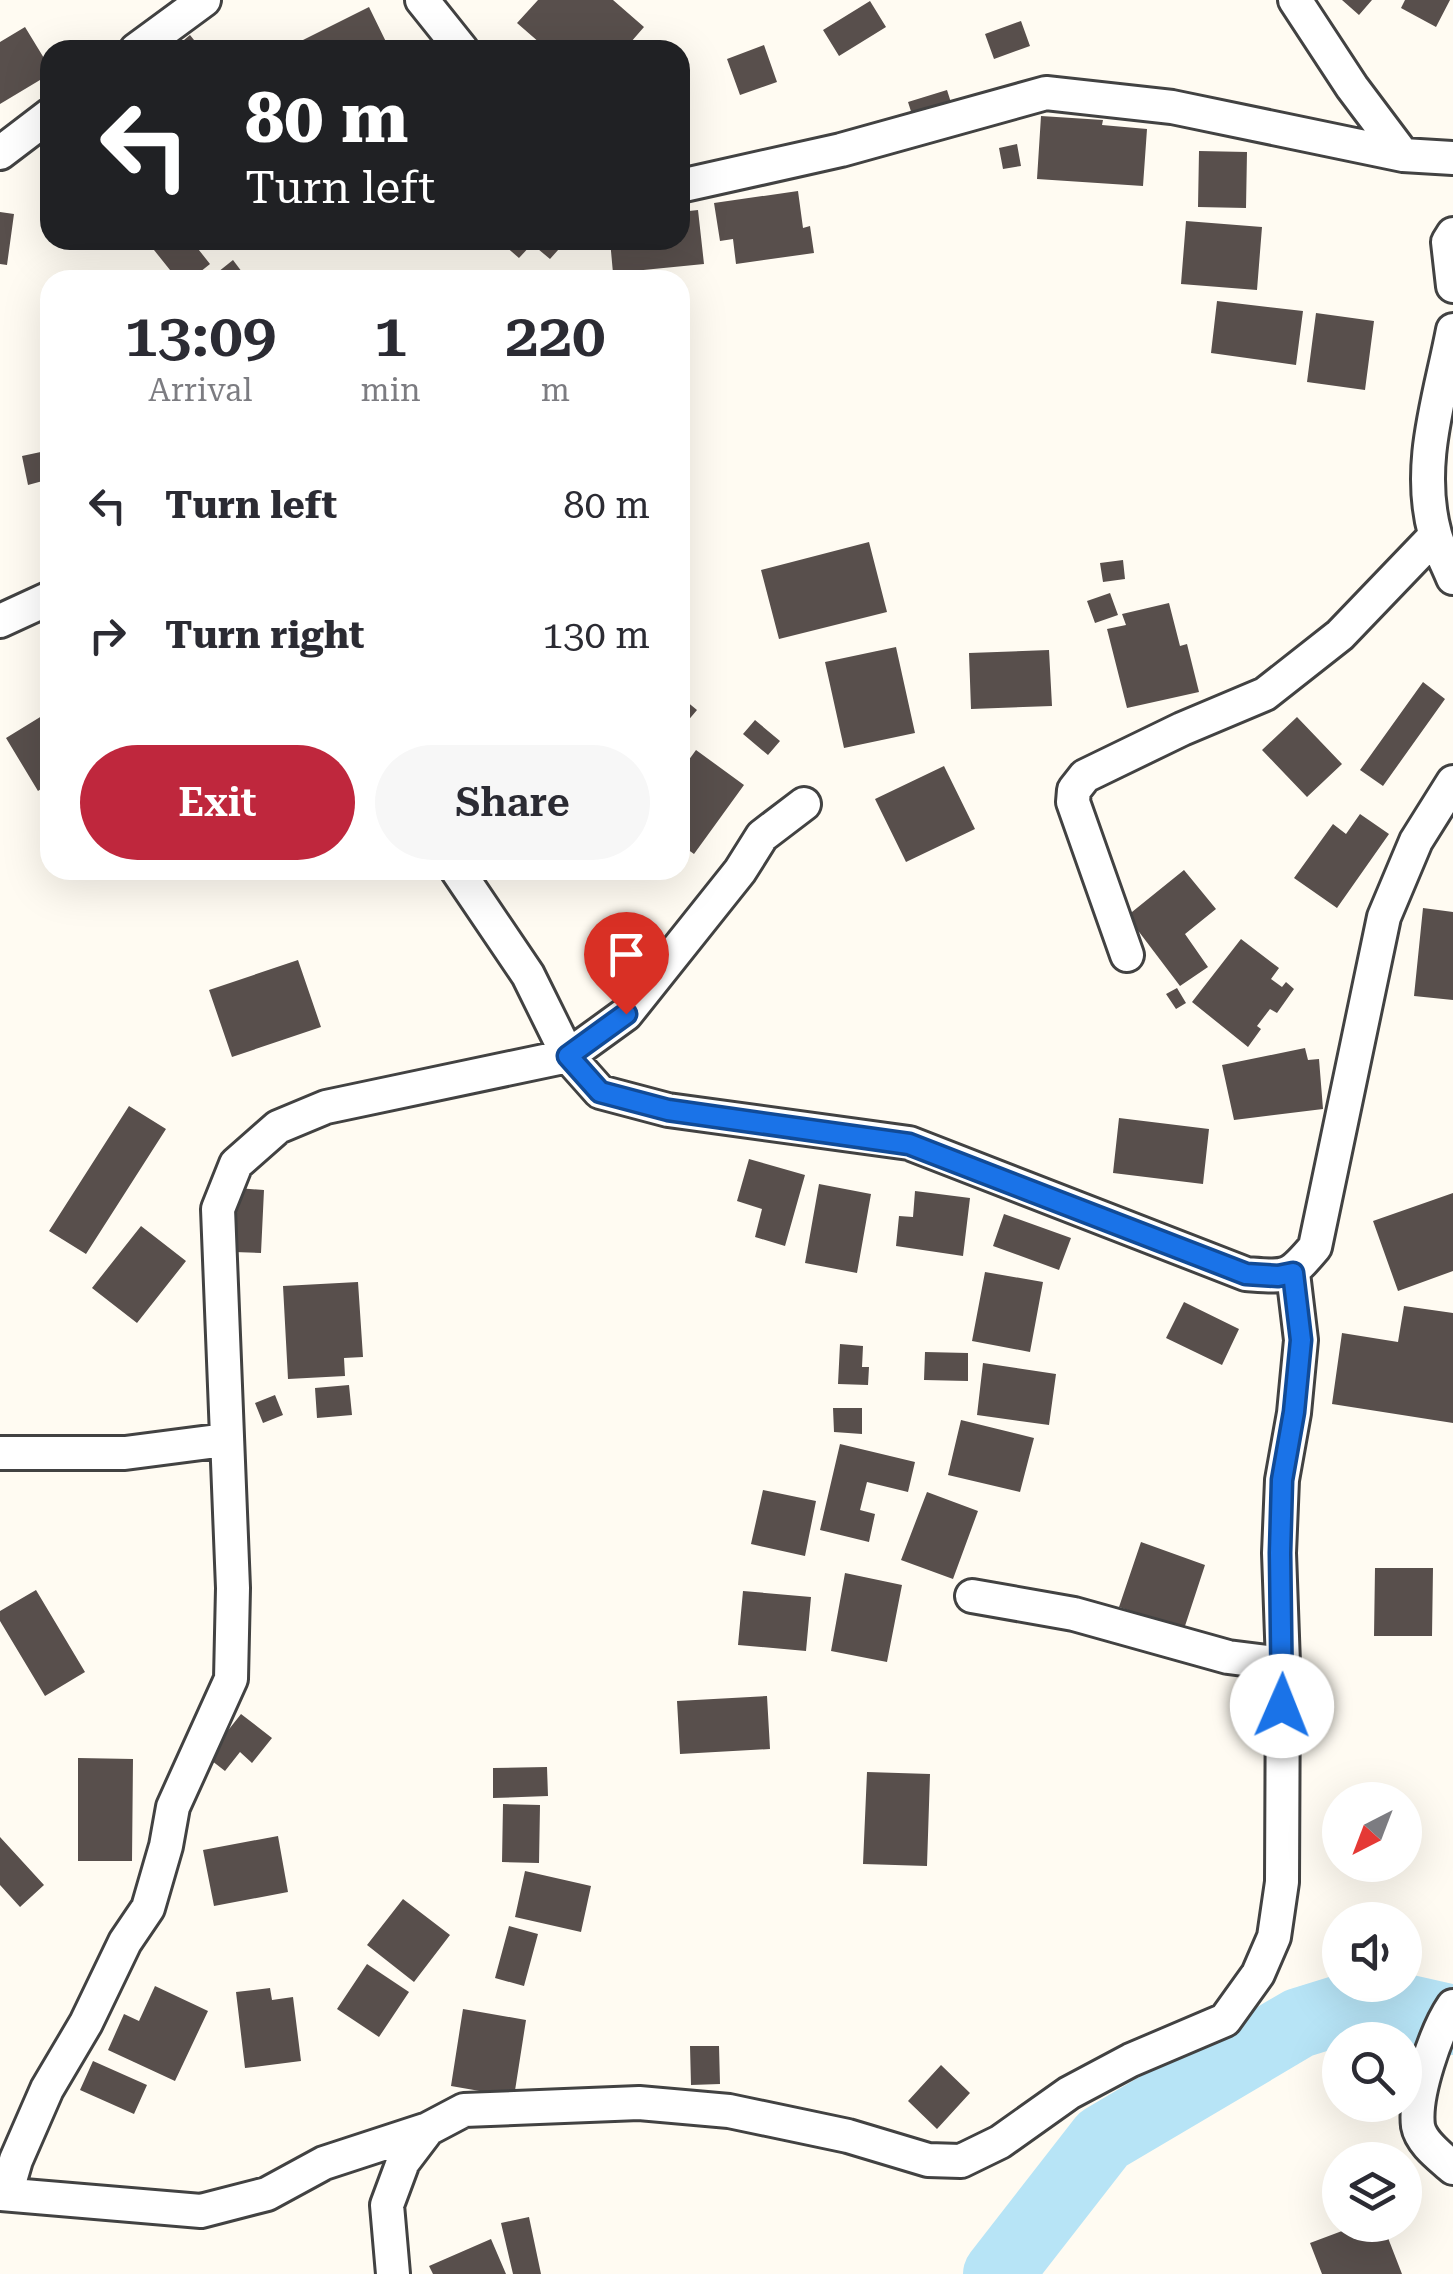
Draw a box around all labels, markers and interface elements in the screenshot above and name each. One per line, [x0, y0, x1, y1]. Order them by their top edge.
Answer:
text: 80 m [245, 77, 409, 159]
icon: left [80, 80, 210, 210]
text: Turn left [245, 161, 435, 214]
text: 13:09 [124, 300, 276, 371]
text: 1 [374, 300, 407, 371]
text: 220 [505, 300, 606, 371]
text: Arrival [148, 371, 252, 409]
text: min [361, 371, 421, 409]
text: m [541, 371, 570, 409]
icon: left [80, 478, 135, 533]
text: Turn left [165, 483, 337, 527]
text: 80 m [563, 483, 650, 527]
icon: right [80, 608, 135, 663]
text: Turn right [165, 613, 364, 657]
text: 130 m [542, 613, 650, 657]
button: Exit [80, 745, 355, 860]
button: Share [375, 745, 650, 860]
pin [584, 912, 669, 1015]
icon: arrive [599, 927, 654, 982]
position arrow [1230, 1654, 1334, 1758]
north arrow [1322, 1782, 1422, 1882]
map controls [1322, 1782, 1422, 2242]
button: sound [1322, 1902, 1422, 2002]
button: search [1322, 2022, 1422, 2122]
button: layers [1322, 2142, 1422, 2242]

